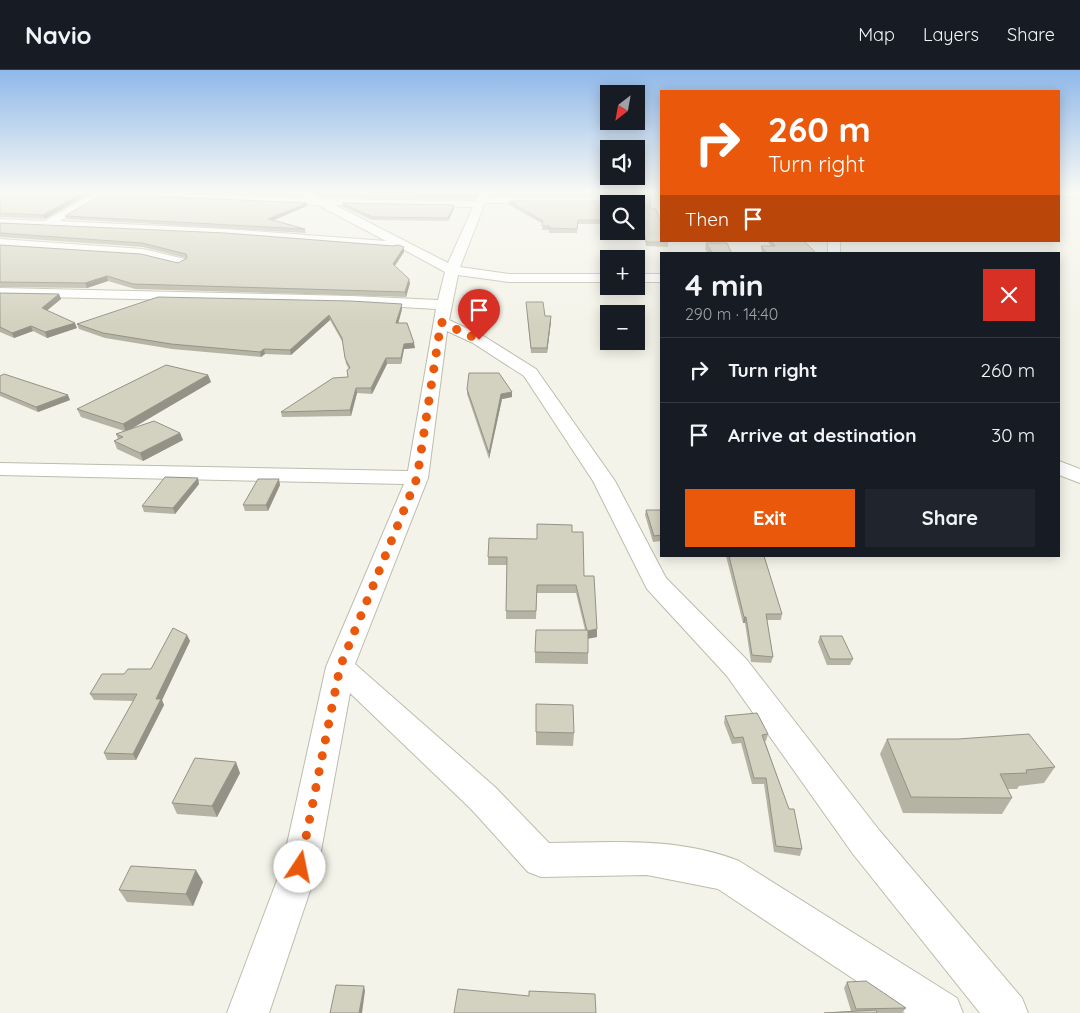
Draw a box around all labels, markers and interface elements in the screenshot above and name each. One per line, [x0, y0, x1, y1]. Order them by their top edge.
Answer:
text: Navio [25, 20, 92, 50]
text: Map [858, 23, 895, 46]
text: Layers [923, 23, 979, 46]
text: Share [1007, 23, 1055, 46]
north arrow [600, 85, 645, 130]
map controls [600, 85, 645, 350]
text: 260 m [768, 107, 871, 151]
icon: right [685, 110, 750, 175]
button: sound [600, 140, 645, 185]
text: Turn right [768, 150, 865, 178]
button: search [600, 195, 645, 240]
icon: arrive [739, 205, 767, 233]
text: Then [685, 207, 729, 231]
button: + [600, 250, 645, 295]
text: 4 min [685, 266, 764, 304]
button: close [983, 269, 1035, 321]
pin [458, 289, 500, 340]
icon: arrive [465, 296, 493, 324]
text: 290 m · 14:40 [685, 304, 778, 324]
button: − [600, 305, 645, 350]
icon: right [685, 356, 713, 384]
text: Turn right [728, 358, 817, 382]
text: 260 m [980, 358, 1035, 382]
icon: arrive [685, 421, 713, 449]
text: Arrive at destination [728, 423, 917, 447]
text: 30 m [991, 423, 1035, 447]
button: Exit [685, 489, 855, 547]
button: Share [865, 489, 1035, 547]
position arrow [273, 840, 325, 892]

